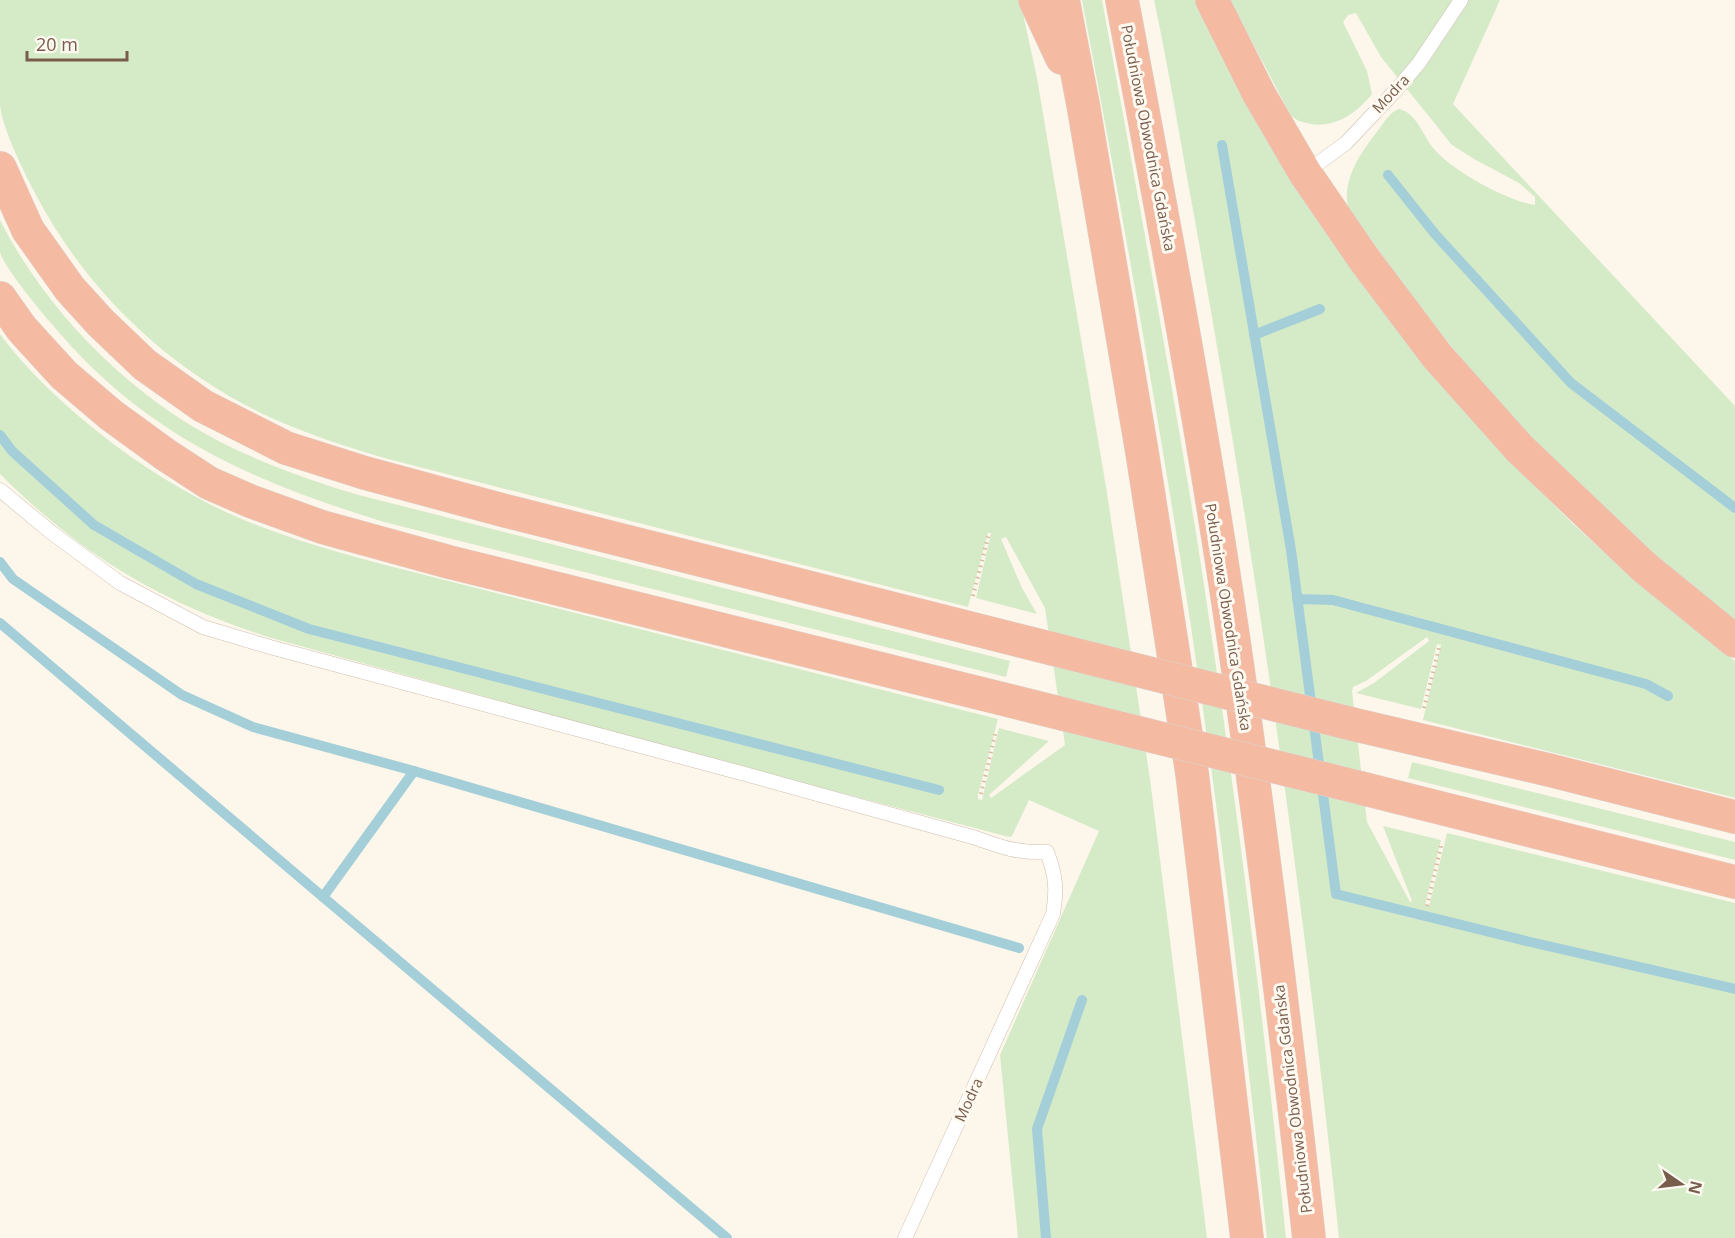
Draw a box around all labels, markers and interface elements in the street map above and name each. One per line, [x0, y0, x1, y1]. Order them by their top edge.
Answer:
street label: Południowa Obwodnica Gdańska [1117, 23, 1181, 253]
scale bar [27, 24, 128, 62]
text: 20 m [36, 32, 78, 56]
street label: Modra [1367, 70, 1413, 117]
street label: Południowa Obwodnica Gdańska [1201, 502, 1257, 732]
street label: Południowa Obwodnica Gdańska [1268, 984, 1316, 1215]
street label: Modra [949, 1074, 987, 1125]
north arrow [1651, 1154, 1711, 1214]
text: N [1683, 1179, 1708, 1197]

